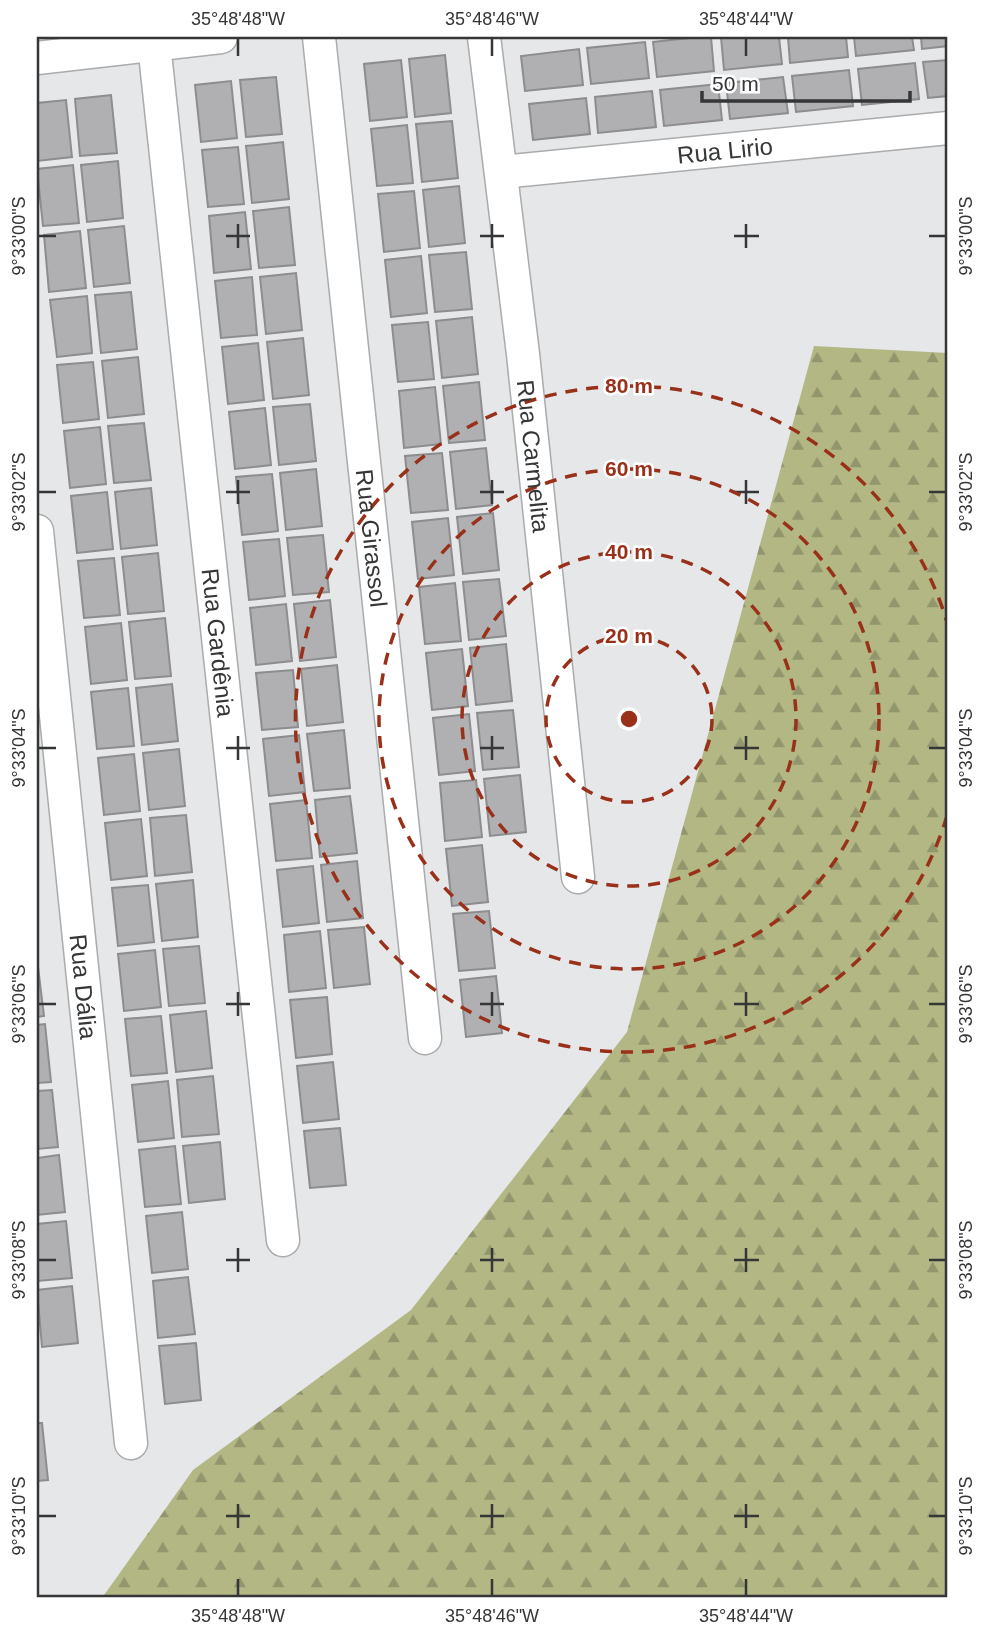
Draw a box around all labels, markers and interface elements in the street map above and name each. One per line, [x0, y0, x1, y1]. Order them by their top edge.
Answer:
text: 35°48'48"W [191, 9, 285, 29]
text: 35°48'46"W [445, 9, 539, 29]
text: 35°48'44"W [699, 9, 793, 29]
scale bar [702, 60, 910, 104]
text: 50 m [712, 72, 759, 95]
street label: Rua Lirio [676, 132, 774, 168]
text: 9°33'00"S [9, 196, 29, 276]
text: 9°33'00"S [956, 196, 976, 276]
text: 80 m [605, 374, 653, 397]
street label: Rua Carmelita [512, 378, 555, 534]
text: 9°33'02"S [9, 452, 29, 532]
text: 9°33'02"S [956, 452, 976, 532]
text: 60 m [605, 457, 653, 480]
street label: Rua Girassol [351, 468, 393, 609]
text: 40 m [605, 540, 653, 563]
street label: Rua Gardênia [197, 567, 240, 719]
text: 20 m [605, 624, 653, 647]
centre of rings [617, 707, 641, 731]
text: 9°33'04"S [9, 708, 29, 788]
text: 9°33'04"S [956, 708, 976, 788]
street label: Rua Dália [65, 933, 103, 1041]
text: 9°33'06"S [9, 964, 29, 1044]
text: 9°33'06"S [956, 964, 976, 1044]
text: 9°33'08"S [9, 1220, 29, 1300]
text: 9°33'08"S [956, 1220, 976, 1300]
text: 9°33'10"S [9, 1476, 29, 1556]
text: 9°33'10"S [956, 1476, 976, 1556]
text: 35°48'48"W [191, 1606, 285, 1626]
text: 35°48'46"W [445, 1606, 539, 1626]
text: 35°48'44"W [699, 1606, 793, 1626]

